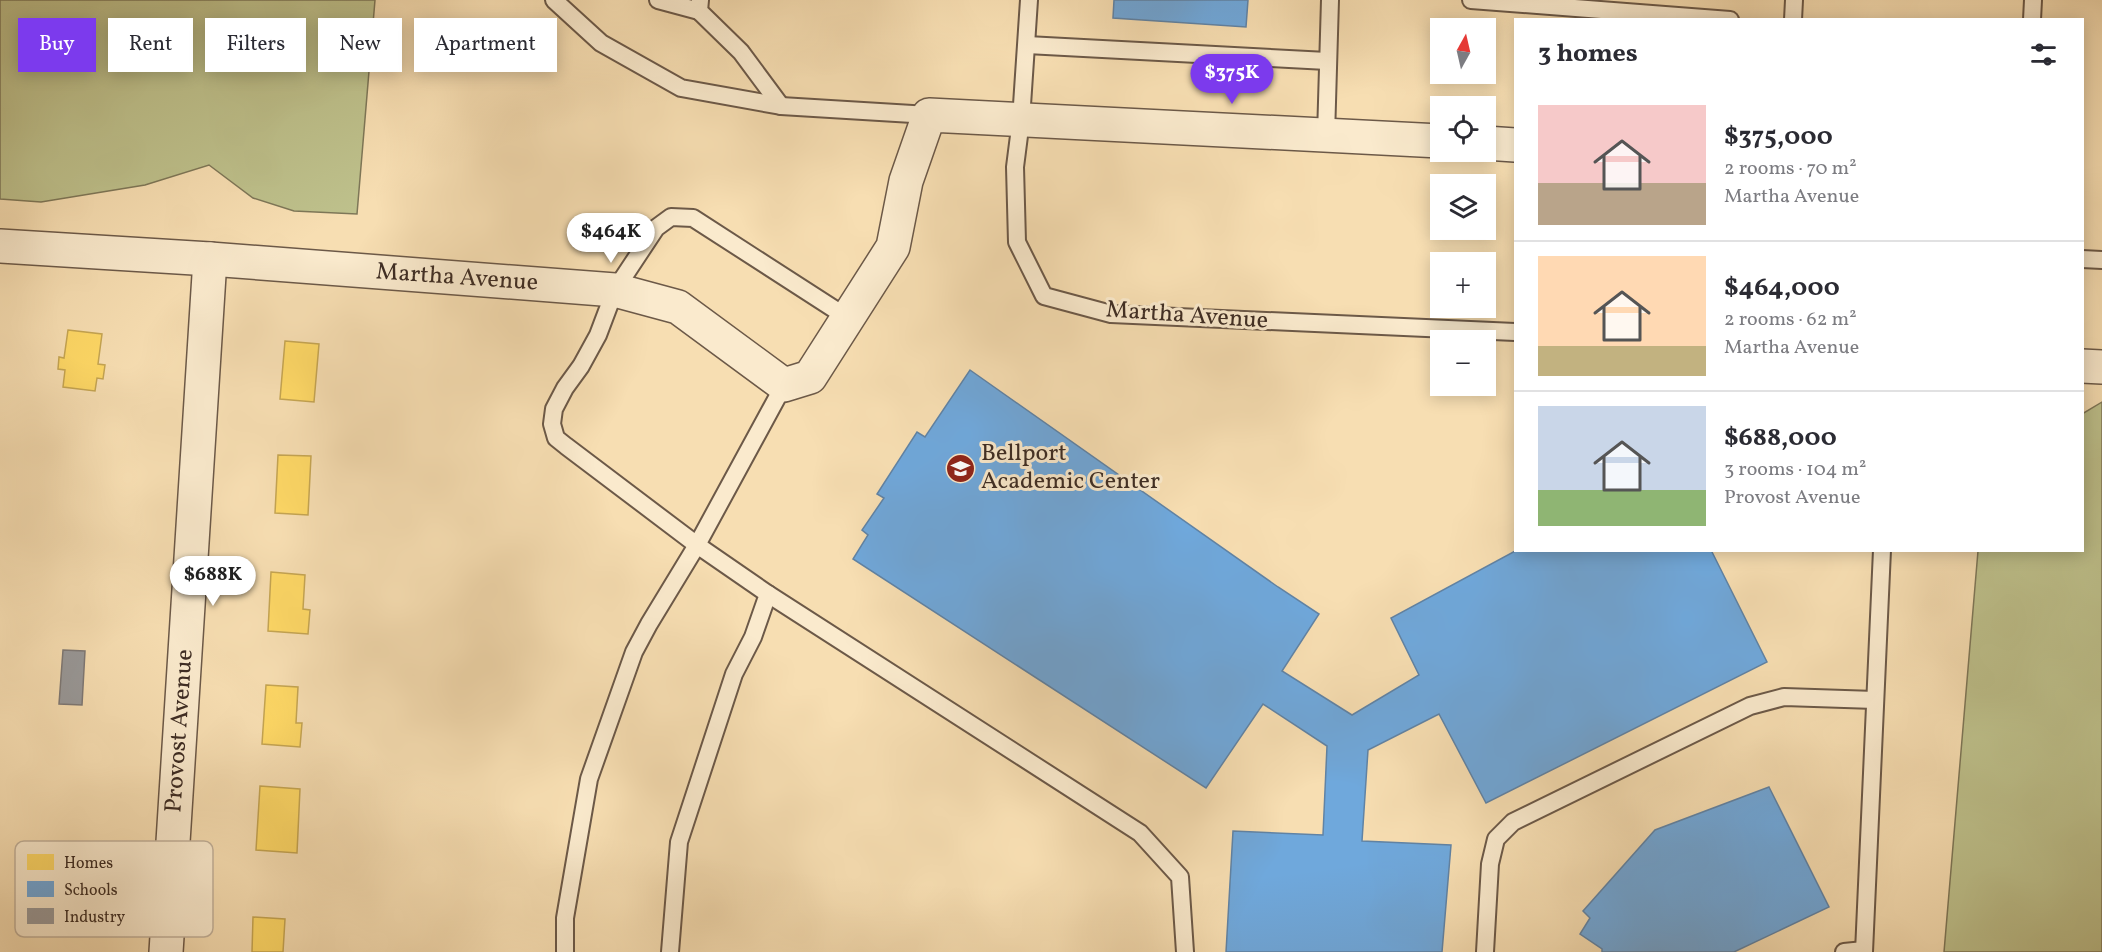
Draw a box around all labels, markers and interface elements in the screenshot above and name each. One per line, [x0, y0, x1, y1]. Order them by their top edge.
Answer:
chip: Buy [18, 18, 96, 72]
chip: Rent [108, 18, 193, 72]
chip: Filters [205, 18, 306, 72]
chip: New [318, 18, 402, 72]
chip: Apartment [414, 18, 557, 72]
north arrow [1430, 18, 1496, 84]
map controls [1430, 18, 1496, 396]
text: 3 homes [1538, 36, 1638, 72]
icon: filters [2027, 38, 2060, 71]
pin: $375K [1190, 54, 1274, 105]
text: $375K [1204, 59, 1260, 87]
button: locate [1430, 96, 1496, 162]
text: $375,000 [1724, 119, 1833, 155]
icon: home [1586, 129, 1658, 201]
text: 2 rooms · 70 m² [1724, 155, 1857, 183]
button: layers [1430, 174, 1496, 240]
text: Martha Avenue [1724, 183, 1859, 211]
pin: $464K [569, 213, 653, 264]
text: $464K [581, 218, 641, 246]
button: + [1430, 252, 1496, 318]
street label: Martha Avenue [375, 255, 539, 301]
text: $464,000 [1724, 270, 1840, 306]
icon: home [1586, 280, 1658, 352]
street label: Martha Avenue [1105, 293, 1269, 339]
text: 2 rooms · 62 m² [1724, 306, 1857, 334]
button: − [1430, 330, 1496, 396]
text: Martha Avenue [1724, 334, 1859, 362]
text: $688,000 [1724, 420, 1837, 456]
icon: home [1586, 430, 1658, 502]
place label: Bellport Academic Center [981, 437, 1160, 499]
school or university icon: Bellport Academic Center [944, 452, 976, 484]
text: 3 rooms · 104 m² [1724, 456, 1866, 484]
text: Provost Avenue [1724, 484, 1860, 512]
pin: $688K [171, 556, 255, 607]
text: $688K [184, 561, 242, 589]
street label: Provost Avenue [157, 648, 203, 814]
legend [15, 841, 213, 937]
text: Homes [64, 853, 113, 875]
text: Schools [64, 880, 118, 902]
text: Industry [64, 907, 125, 929]

